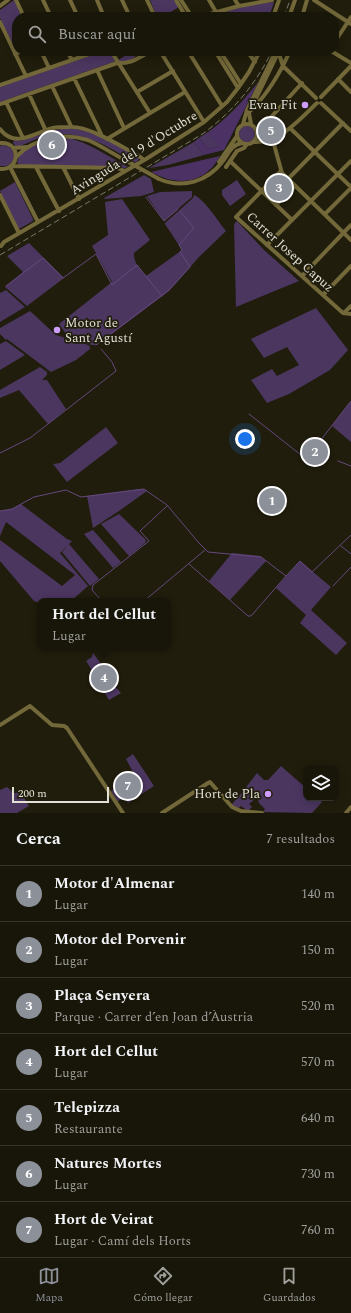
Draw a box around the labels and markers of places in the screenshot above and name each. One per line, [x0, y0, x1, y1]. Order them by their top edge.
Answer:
place label: Evan Fit [249, 95, 297, 115]
marker: Evan Fit [300, 100, 310, 110]
pin: 5 [258, 116, 284, 146]
pin: 6 [39, 130, 65, 160]
pin: 3 [266, 173, 292, 203]
place label: Motor de Sant Agustí [65, 313, 133, 348]
marker: Motor de Sant Agustí [52, 325, 62, 335]
pin: 2 [302, 437, 328, 467]
pin: 1 [259, 486, 285, 516]
pin: 4 [91, 663, 117, 693]
pin: 7 [115, 771, 141, 801]
place label: Hort de Pla [194, 784, 261, 804]
marker: Hort de Pla [263, 789, 273, 799]

